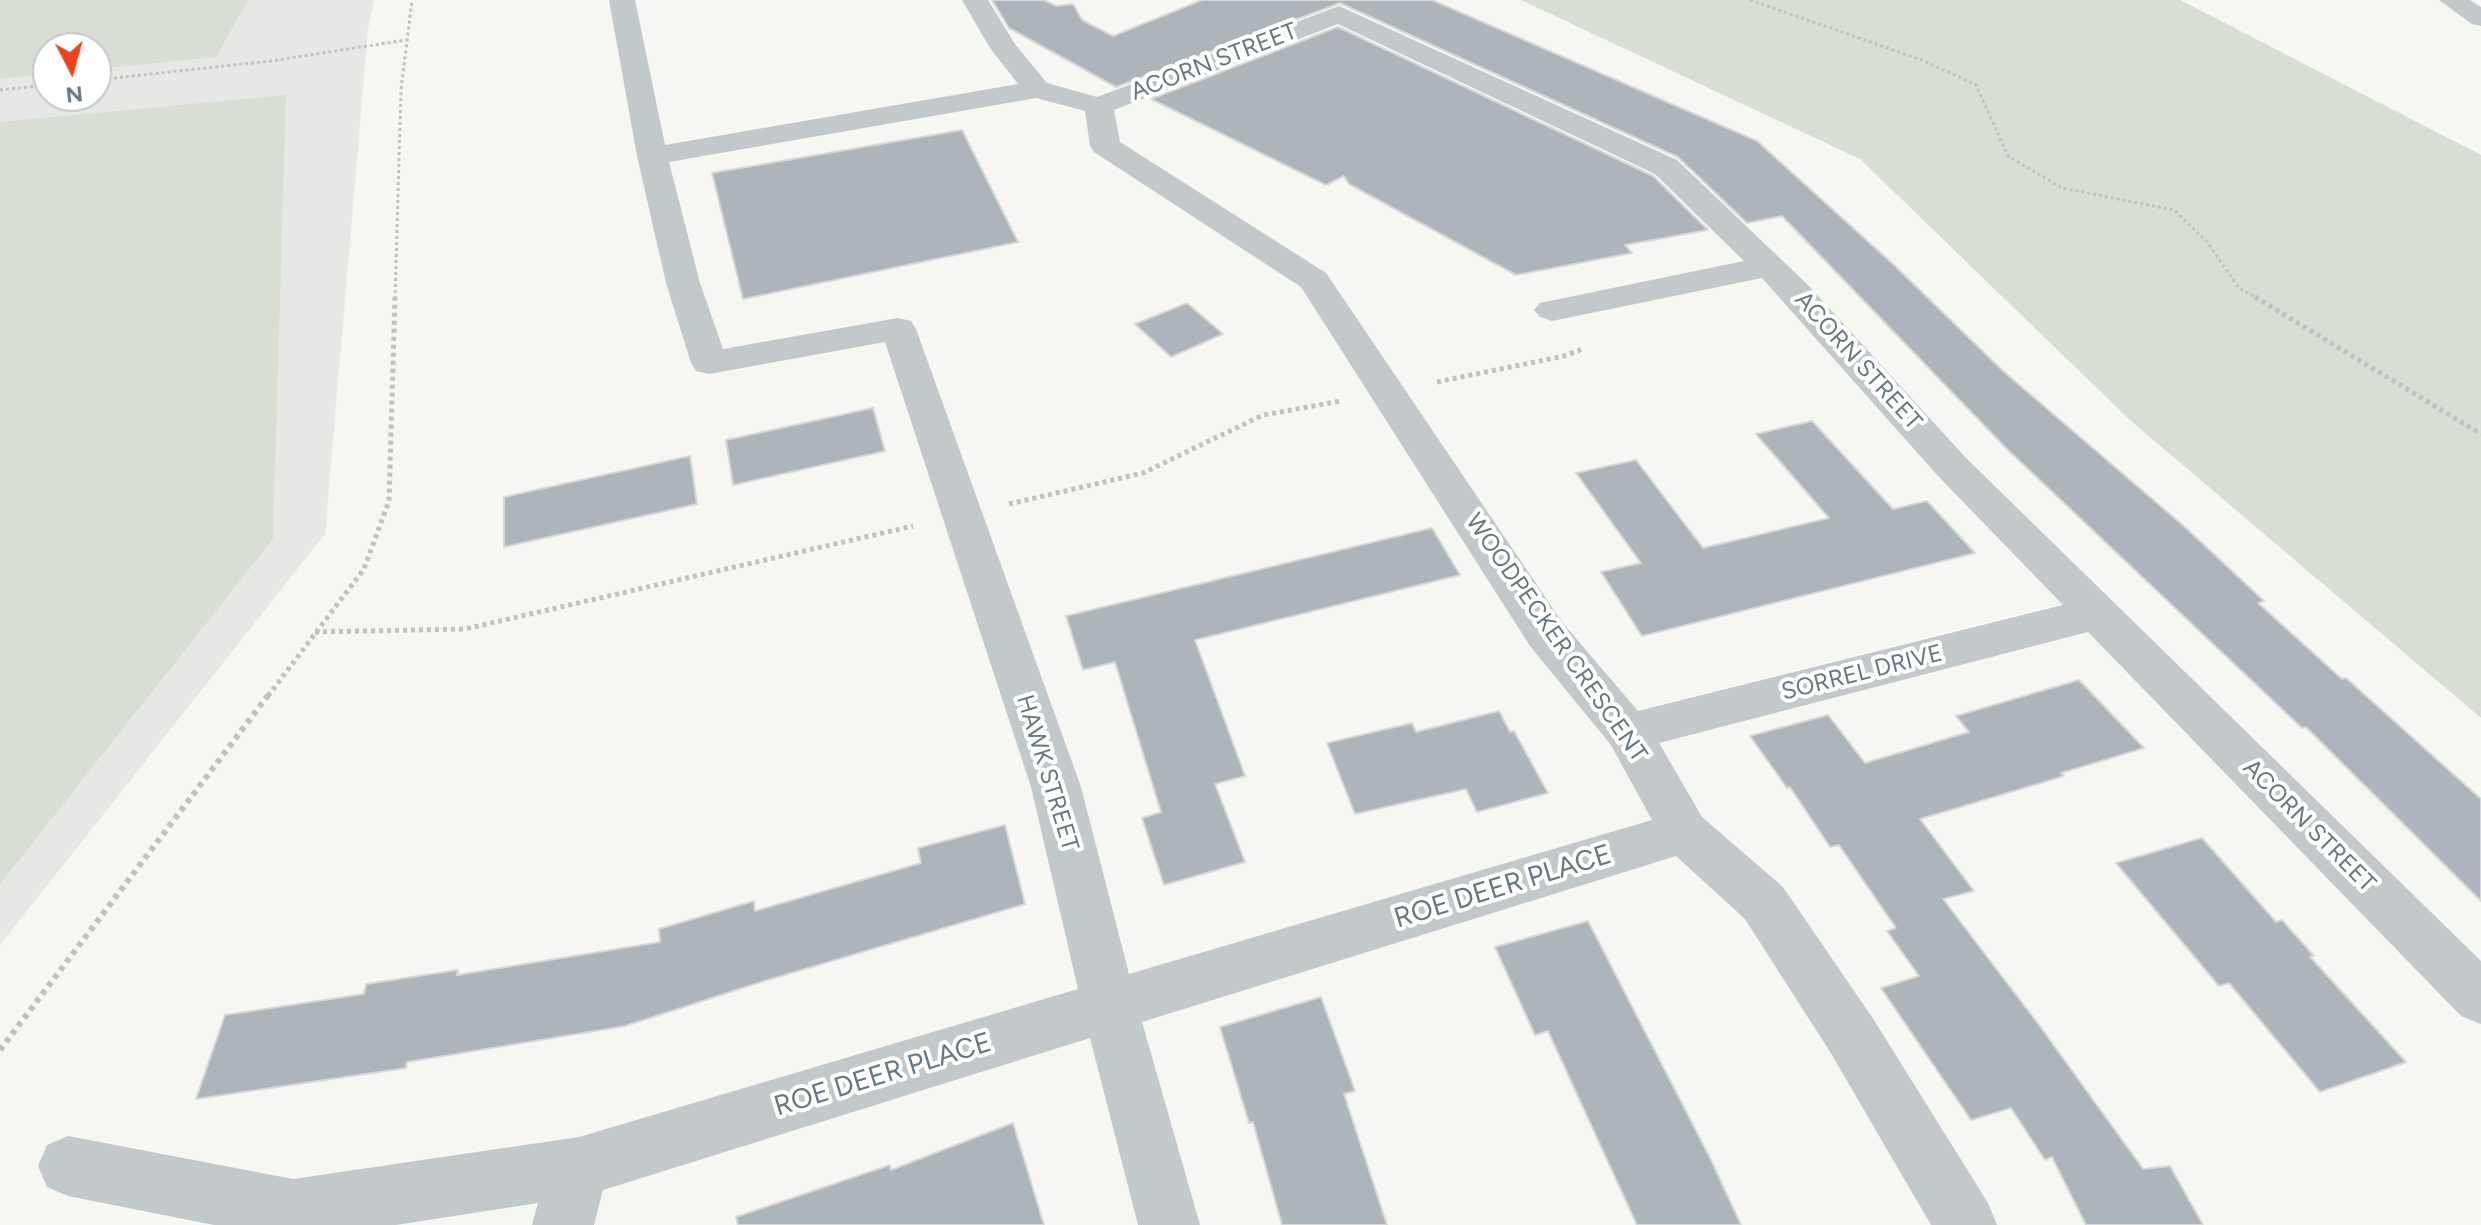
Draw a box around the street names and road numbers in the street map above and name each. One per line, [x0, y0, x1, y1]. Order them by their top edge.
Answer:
street label: ACORN STREET [1127, 17, 1301, 107]
street label: ACORN STREET [1788, 286, 1928, 436]
street label: WOODPECKER CRESCENT [1459, 508, 1653, 768]
street label: SORREL DRIVE [1779, 639, 1945, 707]
street label: HAWK STREET [1010, 691, 1084, 855]
street label: ACORN STREET [2237, 754, 2381, 898]
street label: ROE DEER PLACE [1390, 838, 1616, 936]
street label: ROE DEER PLACE [770, 1026, 996, 1124]

